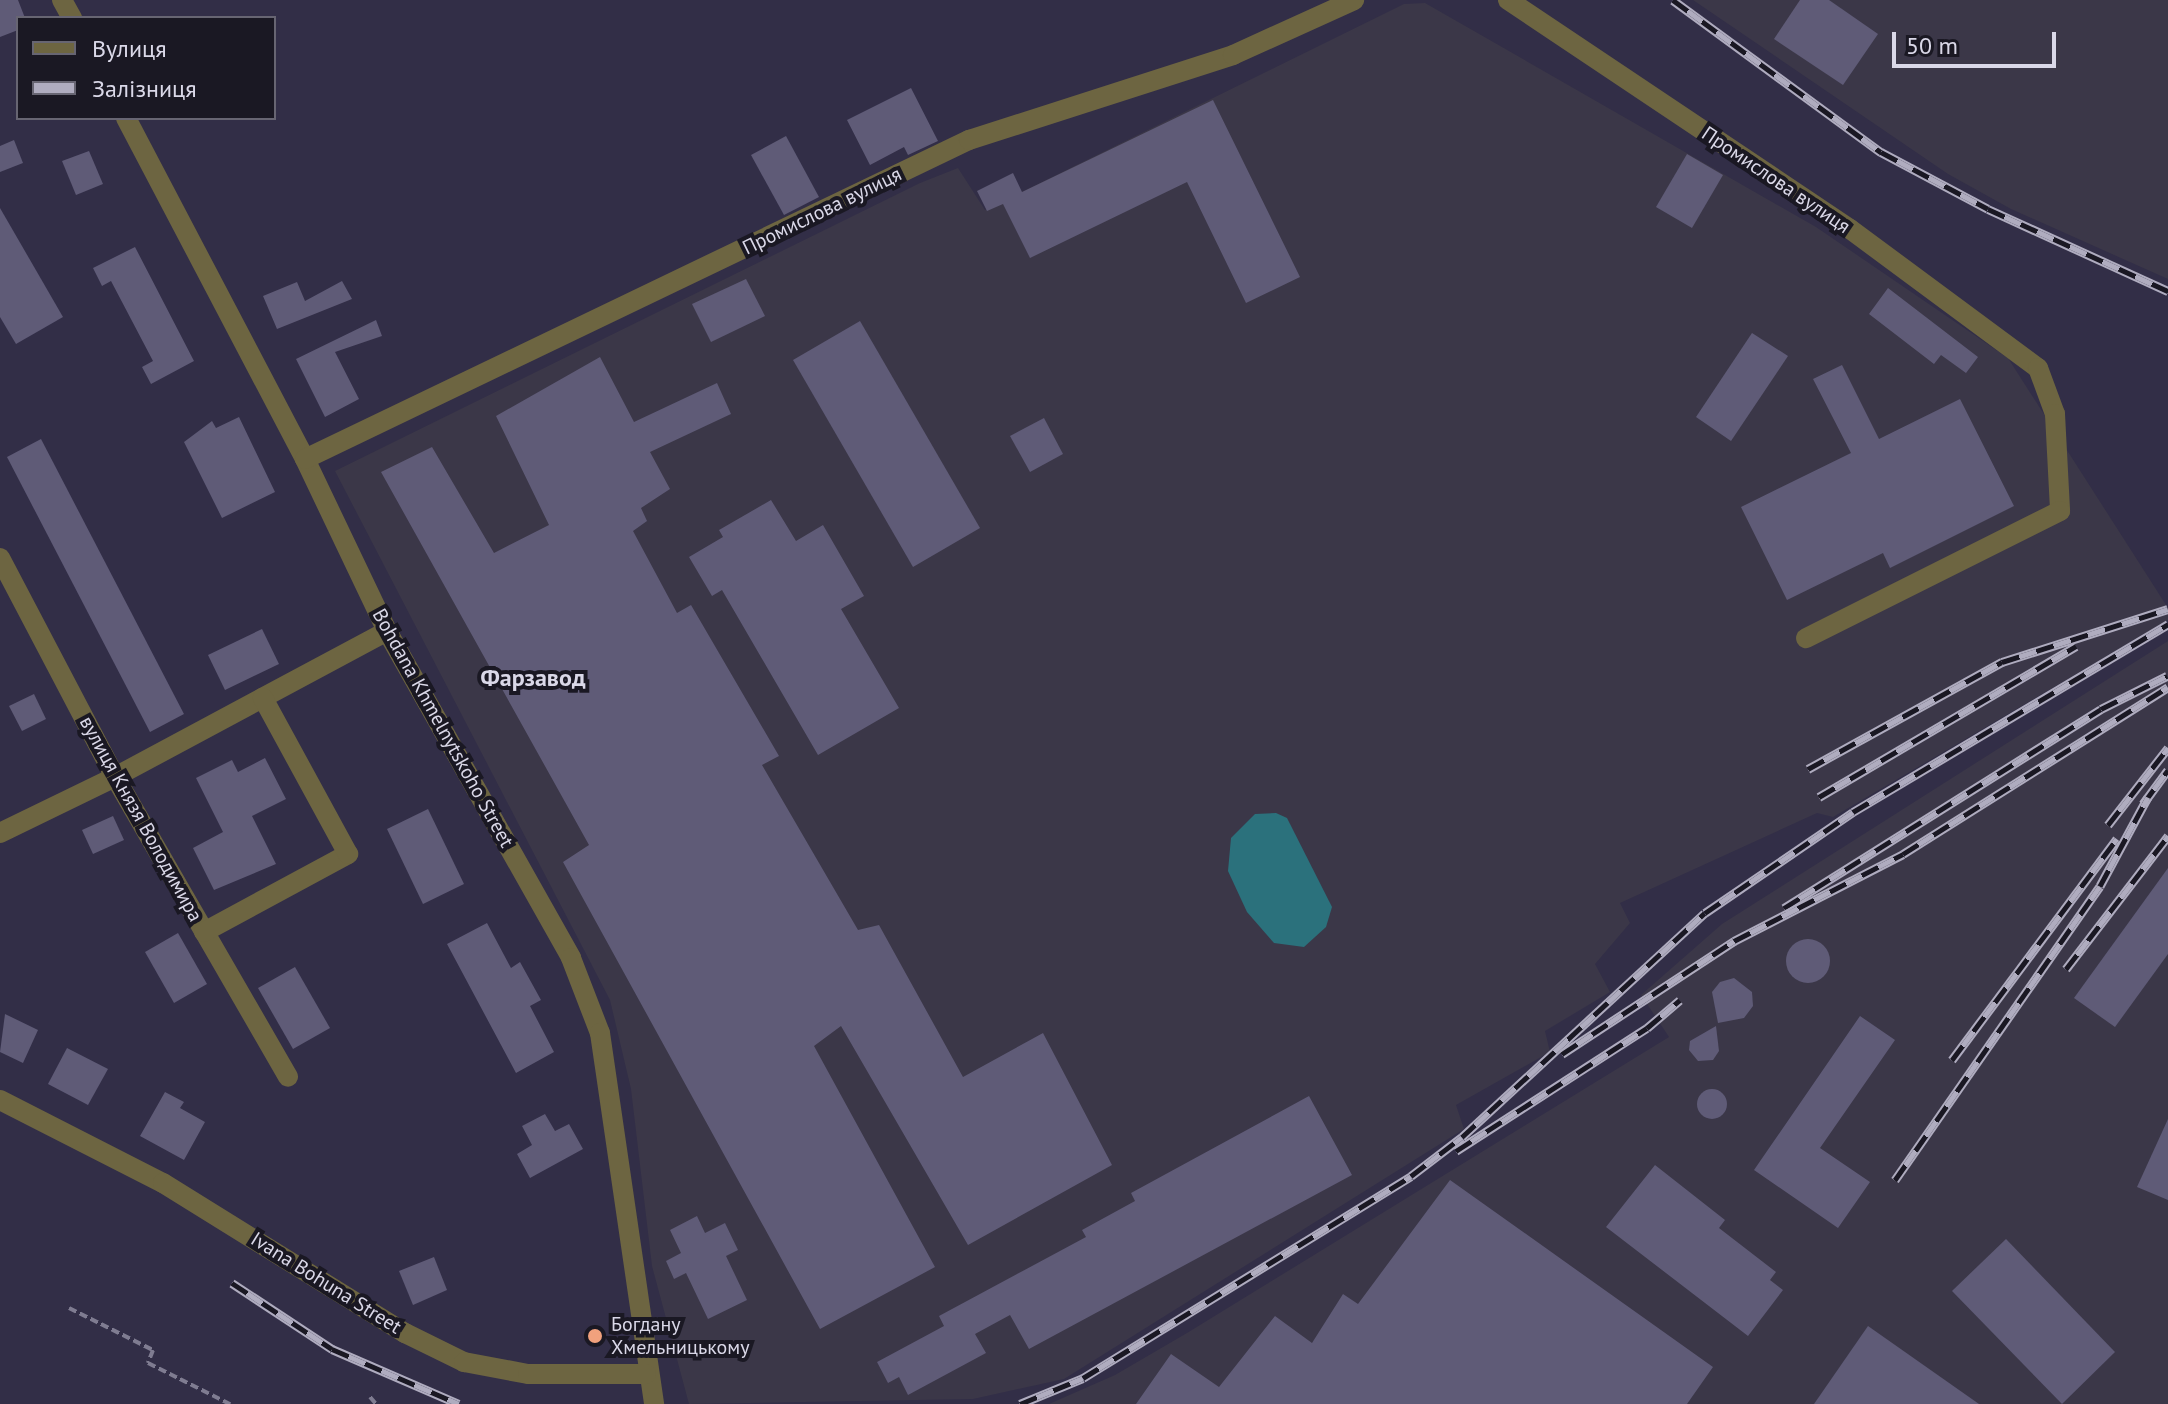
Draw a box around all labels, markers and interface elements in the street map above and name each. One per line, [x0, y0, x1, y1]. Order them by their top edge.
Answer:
legend [16, 16, 276, 120]
scale bar [1896, 16, 2060, 66]
text: 50 m [1906, 30, 1958, 61]
text: Вулиця [92, 33, 167, 64]
text: Залізниця [92, 73, 197, 104]
street label: Промислова вулиця [1697, 121, 1855, 239]
street label: Промислова вулиця [739, 162, 905, 260]
street label: Bohdana Khmelnytskoho Street [367, 604, 519, 852]
district label: Фарзавод [480, 664, 586, 692]
street label: вулиця Князя Володимира [74, 712, 208, 926]
street label: Ivana Bohuna Street [246, 1227, 406, 1339]
place label: Богдану Хмельницькому [611, 1312, 750, 1359]
marker: Богдану Хмельницькому [586, 1327, 604, 1345]

